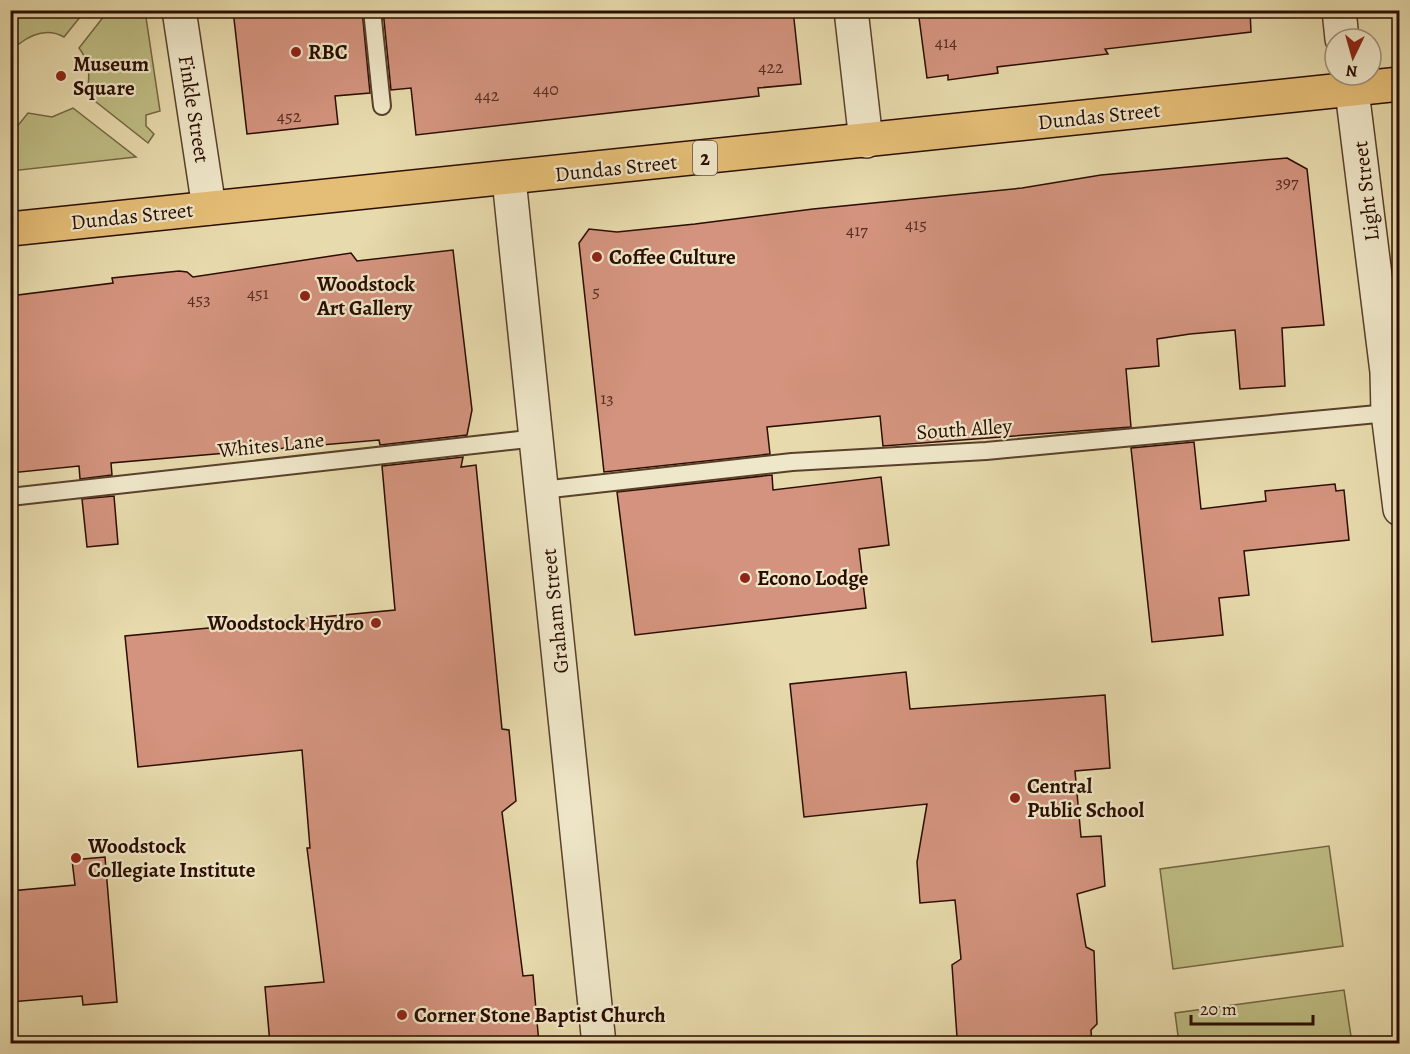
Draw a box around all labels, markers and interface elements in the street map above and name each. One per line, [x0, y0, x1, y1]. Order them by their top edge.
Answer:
north arrow [1323, 27, 1383, 87]
house number: 414 [935, 30, 957, 54]
place label: RBC [308, 38, 348, 66]
marker: RBC [289, 45, 303, 59]
place label: Museum Square [73, 50, 150, 102]
street label: Finkle Street [172, 53, 216, 165]
house number: 422 [758, 55, 784, 79]
text: N [1345, 59, 1359, 82]
marker: Museum Square [54, 69, 68, 83]
house number: 440 [533, 77, 559, 101]
house number: 442 [475, 83, 500, 107]
street label: Dundas Street [1036, 96, 1162, 136]
house number: 452 [277, 104, 302, 128]
street label: Light Street [1346, 139, 1386, 243]
road number: 2 [693, 141, 717, 175]
street label: Dundas Street [553, 148, 679, 188]
house number: 397 [1275, 170, 1299, 194]
street label: Dundas Street [69, 196, 195, 236]
house number: 415 [905, 212, 927, 236]
house number: 417 [846, 218, 868, 242]
place label: Coffee Culture [609, 243, 736, 271]
marker: Coffee Culture [590, 250, 604, 264]
place label: Woodstock Art Gallery [316, 270, 415, 322]
house number: 5 [592, 279, 600, 303]
house number: 451 [247, 281, 269, 305]
house number: 453 [187, 287, 211, 311]
marker: Woodstock Art Gallery [298, 289, 312, 303]
house number: 13 [600, 386, 614, 410]
street label: South Alley [915, 412, 1013, 446]
street label: Whites Lane [215, 425, 326, 465]
street label: Graham Street [535, 547, 575, 675]
place label: Econo Lodge [757, 564, 869, 592]
marker: Econo Lodge [738, 571, 752, 585]
place label: Woodstock Hydro [206, 609, 364, 637]
marker: Woodstock Hydro [369, 616, 383, 630]
place label: Central Public School [1027, 772, 1145, 824]
marker: Central Public School [1008, 791, 1022, 805]
place label: Woodstock Collegiate Institute [87, 832, 256, 884]
marker: Woodstock Collegiate Institute [69, 851, 83, 865]
scale bar [1191, 988, 1312, 1026]
text: 20 m [1200, 997, 1237, 1021]
place label: Corner Stone Baptist Church [414, 1001, 666, 1029]
marker: Corner Stone Baptist Church [395, 1008, 409, 1022]

